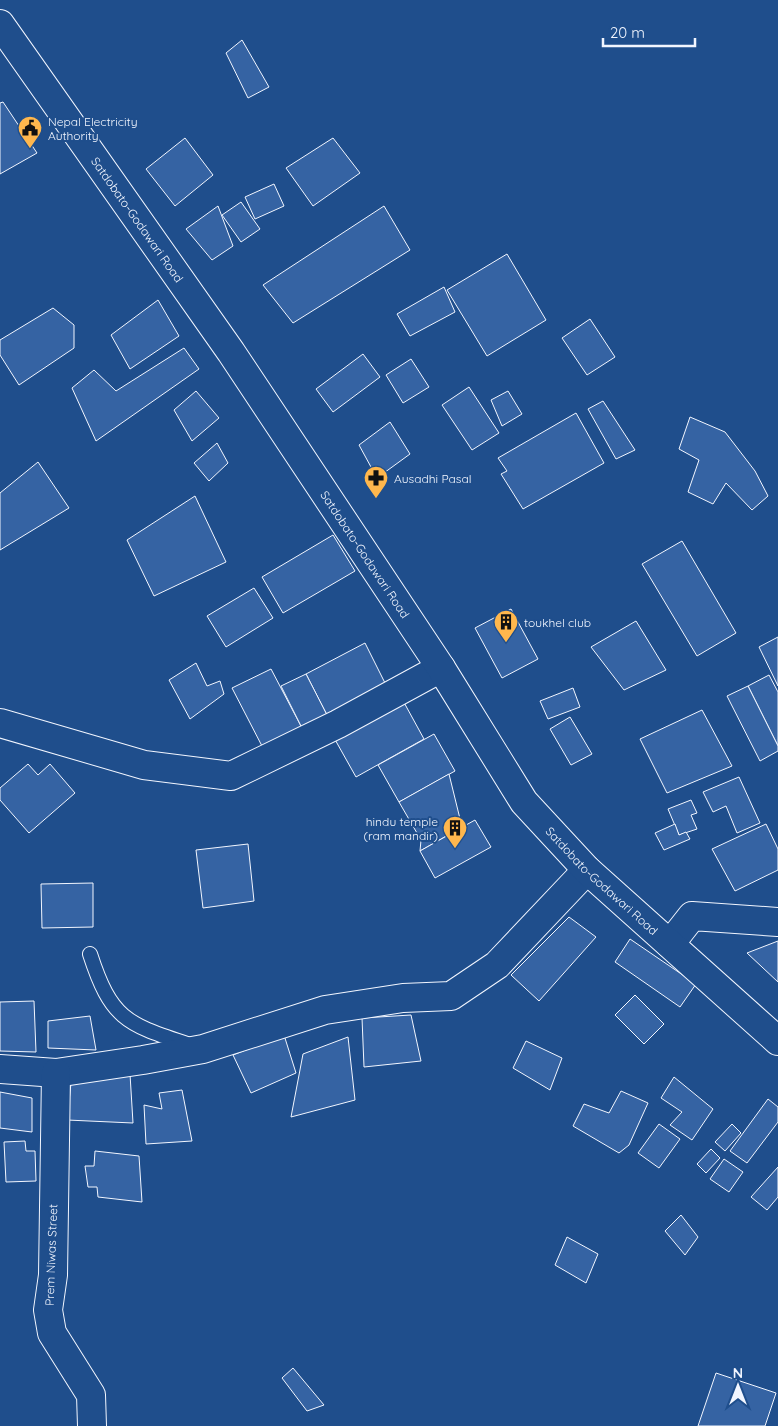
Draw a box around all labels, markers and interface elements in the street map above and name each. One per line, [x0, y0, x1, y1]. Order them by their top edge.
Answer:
scale bar [603, 15, 696, 47]
text: 20 m [610, 23, 645, 42]
place label: Nepal Electricity Authority [48, 114, 137, 143]
public building icon: Nepal Electricity Authority [17, 115, 43, 149]
street label: Satdobato-Godawari Road [88, 154, 187, 285]
pharmacy icon: Ausadhi Pasal [363, 465, 389, 499]
place label: Ausadhi Pasal [394, 471, 472, 486]
street label: Satdobato-Godawari Road [318, 488, 413, 621]
building icon: toukhel club [493, 609, 519, 643]
place label: toukhel club [524, 615, 591, 630]
place label: hindu temple (ram mandir) [363, 814, 438, 843]
building icon: hindu temple (ram mandir) [442, 815, 468, 849]
street label: Satdobato-Godawari Road [543, 823, 661, 938]
street label: Prem Niwas Street [42, 1204, 60, 1306]
north arrow [713, 1361, 763, 1411]
text: N [733, 1364, 743, 1382]

